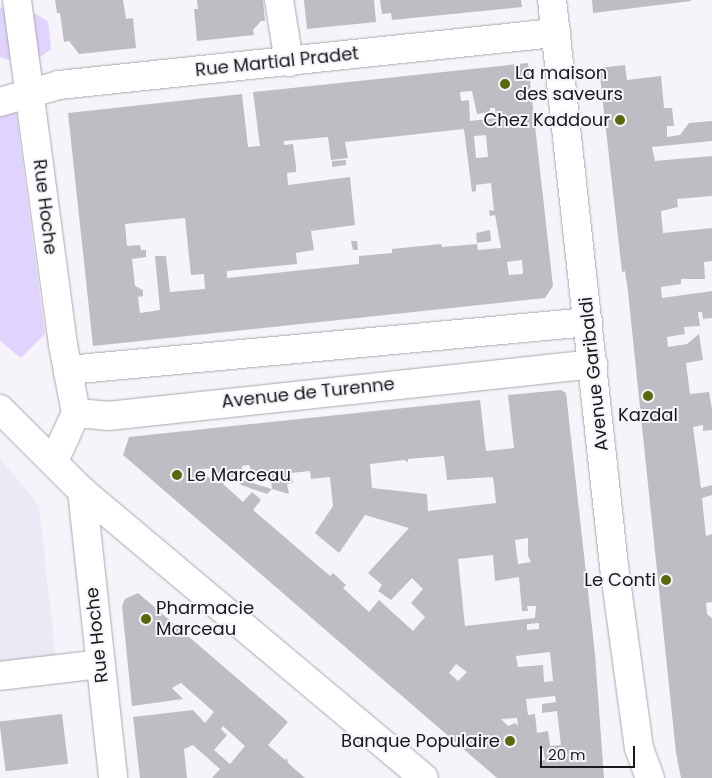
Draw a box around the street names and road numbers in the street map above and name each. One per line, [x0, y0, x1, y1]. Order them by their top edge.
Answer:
street label: Rue Martial Pradet [194, 43, 360, 81]
street label: Rue Hoche [28, 158, 62, 256]
street label: Avenue Garibaldi [575, 296, 613, 452]
street label: Avenue de Turenne [220, 373, 396, 413]
street label: Rue Hoche [81, 586, 113, 684]

